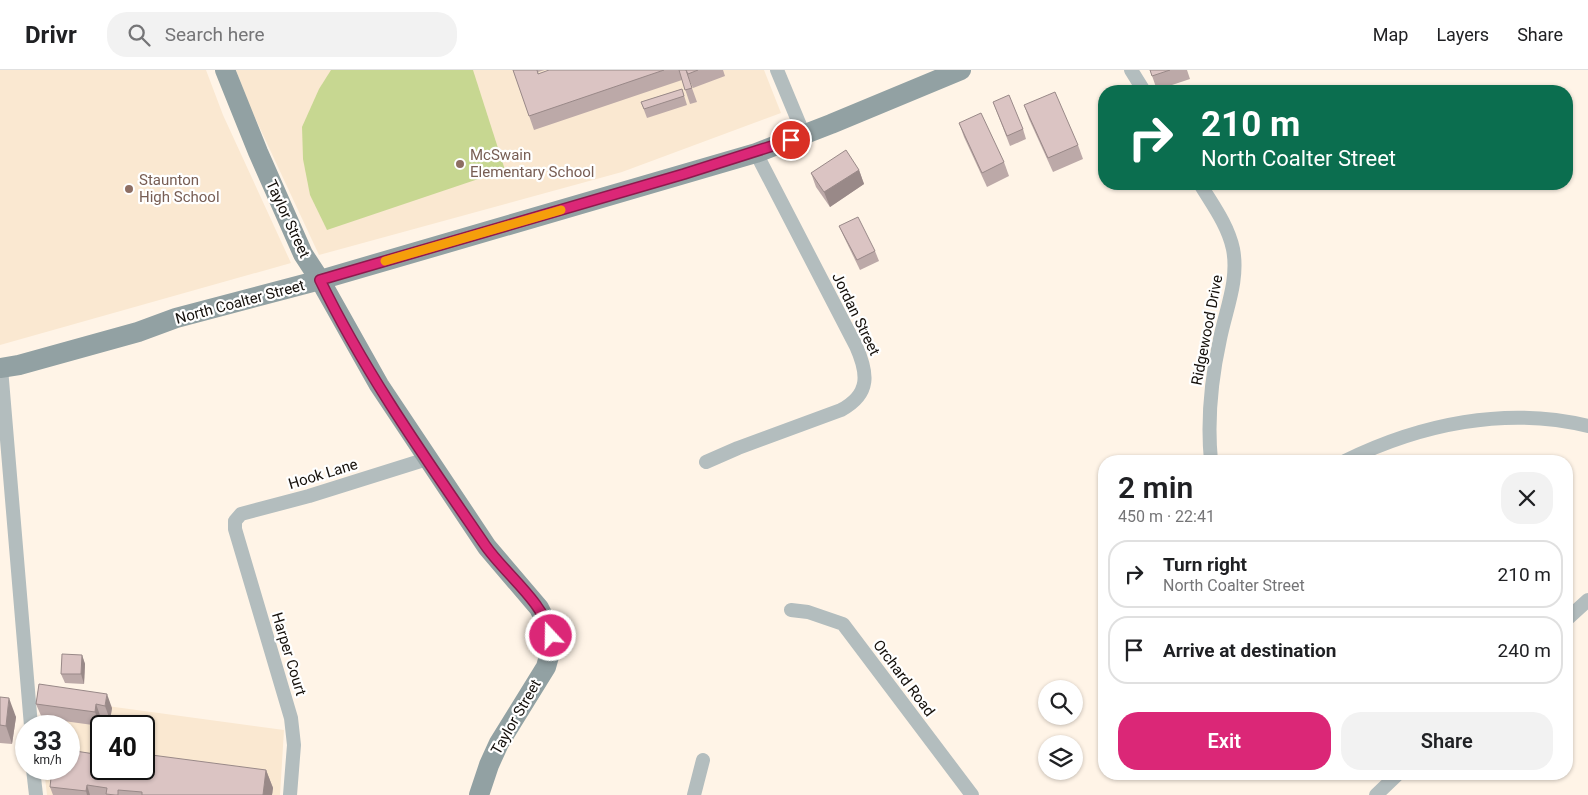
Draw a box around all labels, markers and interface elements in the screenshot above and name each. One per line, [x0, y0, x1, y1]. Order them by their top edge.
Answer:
search box [107, 12, 457, 57]
text: Drivr [25, 21, 77, 49]
icon: search [125, 21, 153, 49]
text: Search here [165, 23, 265, 46]
text: Map [1373, 24, 1408, 45]
text: Layers [1436, 24, 1489, 45]
text: Share [1517, 24, 1563, 45]
text: 210 m [1201, 104, 1300, 145]
icon: right [1118, 105, 1183, 170]
pin [770, 119, 812, 161]
icon: arrive [777, 126, 805, 154]
place label: McSwain Elementary School [470, 146, 594, 181]
text: North Coalter Street [1201, 146, 1396, 171]
marker: McSwain Elementary School [454, 158, 466, 170]
place label: Staunton High School [139, 171, 220, 206]
street label: Taylor Street [262, 177, 314, 261]
marker: Staunton High School [123, 183, 135, 195]
street label: Jordan Street [828, 270, 884, 358]
street label: Ridgewood Drive [1187, 273, 1227, 387]
street label: North Coalter Street [173, 276, 307, 328]
street label: Hook Lane [286, 455, 360, 493]
text: 2 min [1118, 470, 1193, 505]
button: close [1501, 472, 1553, 524]
text: 450 m · 22:41 [1118, 507, 1215, 526]
text: Turn right [1163, 553, 1247, 576]
icon: right [1120, 560, 1148, 588]
text: 210 m [1498, 563, 1551, 586]
text: North Coalter Street [1163, 576, 1305, 595]
position arrow [524, 609, 576, 661]
street label: Harper Court [268, 610, 310, 698]
street label: Orchard Road [869, 636, 939, 720]
icon: arrive [1120, 636, 1148, 664]
text: Arrive at destination [1163, 639, 1336, 662]
text: 240 m [1498, 639, 1551, 662]
street label: Taylor Street [487, 676, 545, 758]
map controls [1038, 680, 1083, 780]
button: search [1038, 680, 1083, 725]
button: Exit [1118, 712, 1331, 770]
button: Share [1341, 712, 1553, 770]
speed limit sign: 40 [90, 715, 155, 780]
text: 33 [33, 727, 62, 756]
button: layers [1038, 735, 1083, 780]
text: km/h [33, 753, 62, 767]

